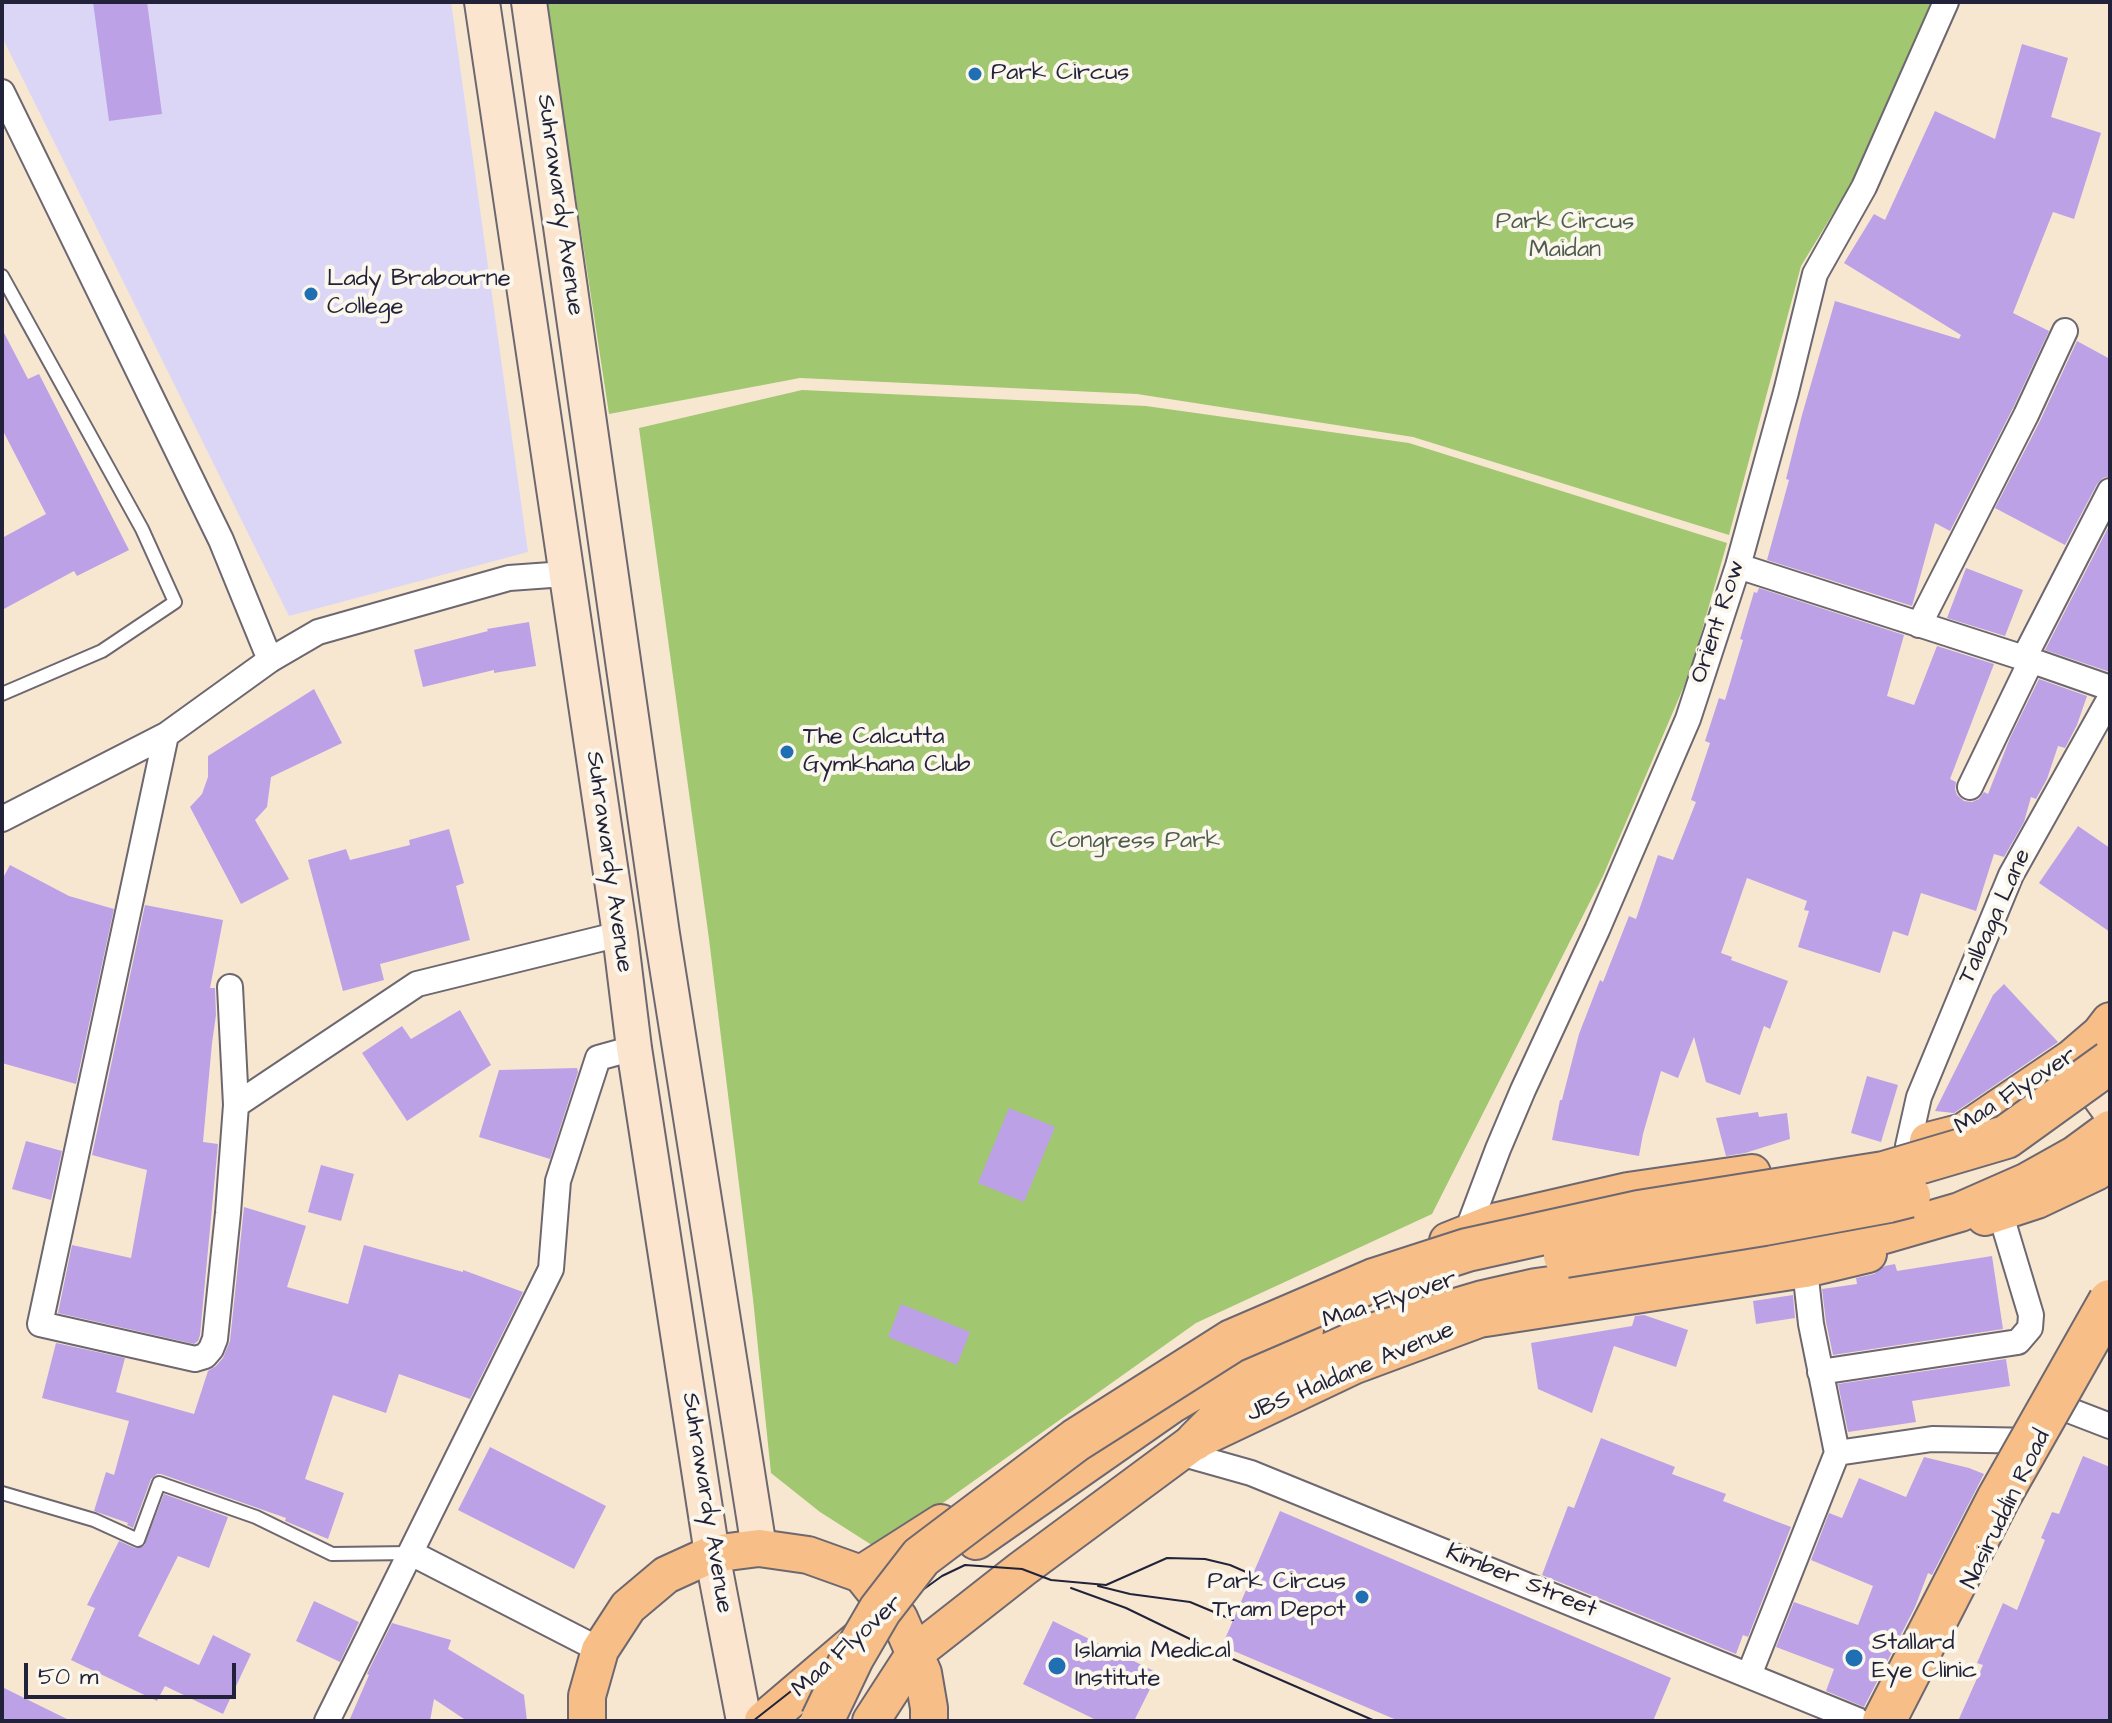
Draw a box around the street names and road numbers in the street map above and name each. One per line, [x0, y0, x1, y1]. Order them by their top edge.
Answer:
street label: Suhrawardy Avenue [529, 93, 589, 317]
street label: Orient Row [1686, 557, 1752, 687]
street label: Suhrawardy Avenue [578, 750, 638, 974]
street label: Talbaga Lane [1953, 845, 2039, 989]
street label: Maa Flyover [1950, 1042, 2082, 1142]
street label: Maa Flyover [1319, 1266, 1461, 1336]
street label: JBS Haldane Avenue [1243, 1316, 1459, 1430]
street label: Suhrawardy Avenue [674, 1391, 738, 1615]
street label: Nasiruddin Road [1956, 1426, 2058, 1594]
street label: Kimber Street [1441, 1539, 1601, 1625]
street label: Maa Flyover [786, 1590, 910, 1704]

